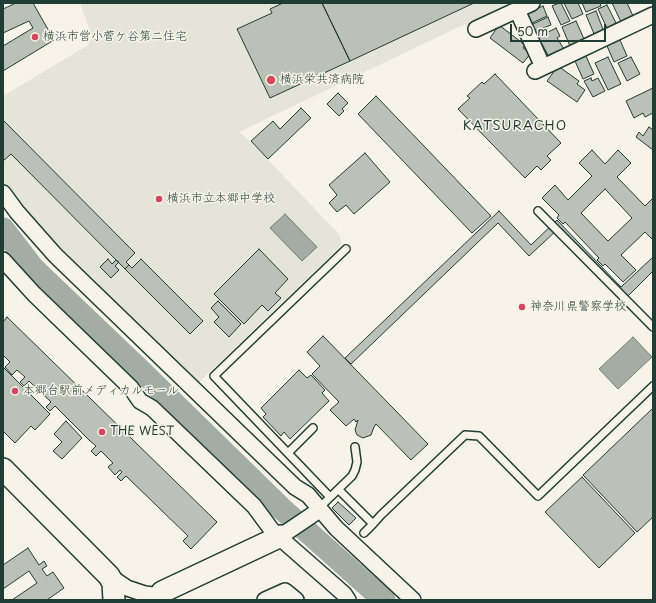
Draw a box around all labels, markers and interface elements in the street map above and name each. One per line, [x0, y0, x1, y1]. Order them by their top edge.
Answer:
scale bar [512, 16, 608, 42]
text: 50 m [517, 22, 548, 40]
place label: 横浜市営小菅ケ谷第二住宅 [43, 30, 187, 44]
marker: 横浜市営小菅ケ谷第二住宅 [30, 32, 40, 42]
place label: 横浜栄共済病院 [280, 73, 364, 87]
marker: 横浜栄共済病院 [265, 74, 277, 86]
district label: KATSURACHO [463, 118, 567, 134]
place label: 横浜市立本郷中学校 [167, 192, 275, 206]
marker: 横浜市立本郷中学校 [154, 194, 164, 204]
place label: 神奈川県警察学校 [530, 300, 626, 314]
marker: 神奈川県警察学校 [517, 302, 527, 312]
place label: 本郷台駅前メディカルモール [23, 384, 179, 398]
marker: 本郷台駅前メディカルモール [10, 386, 20, 396]
place label: THE WEST [110, 425, 174, 439]
marker: THE WEST [97, 427, 107, 437]

